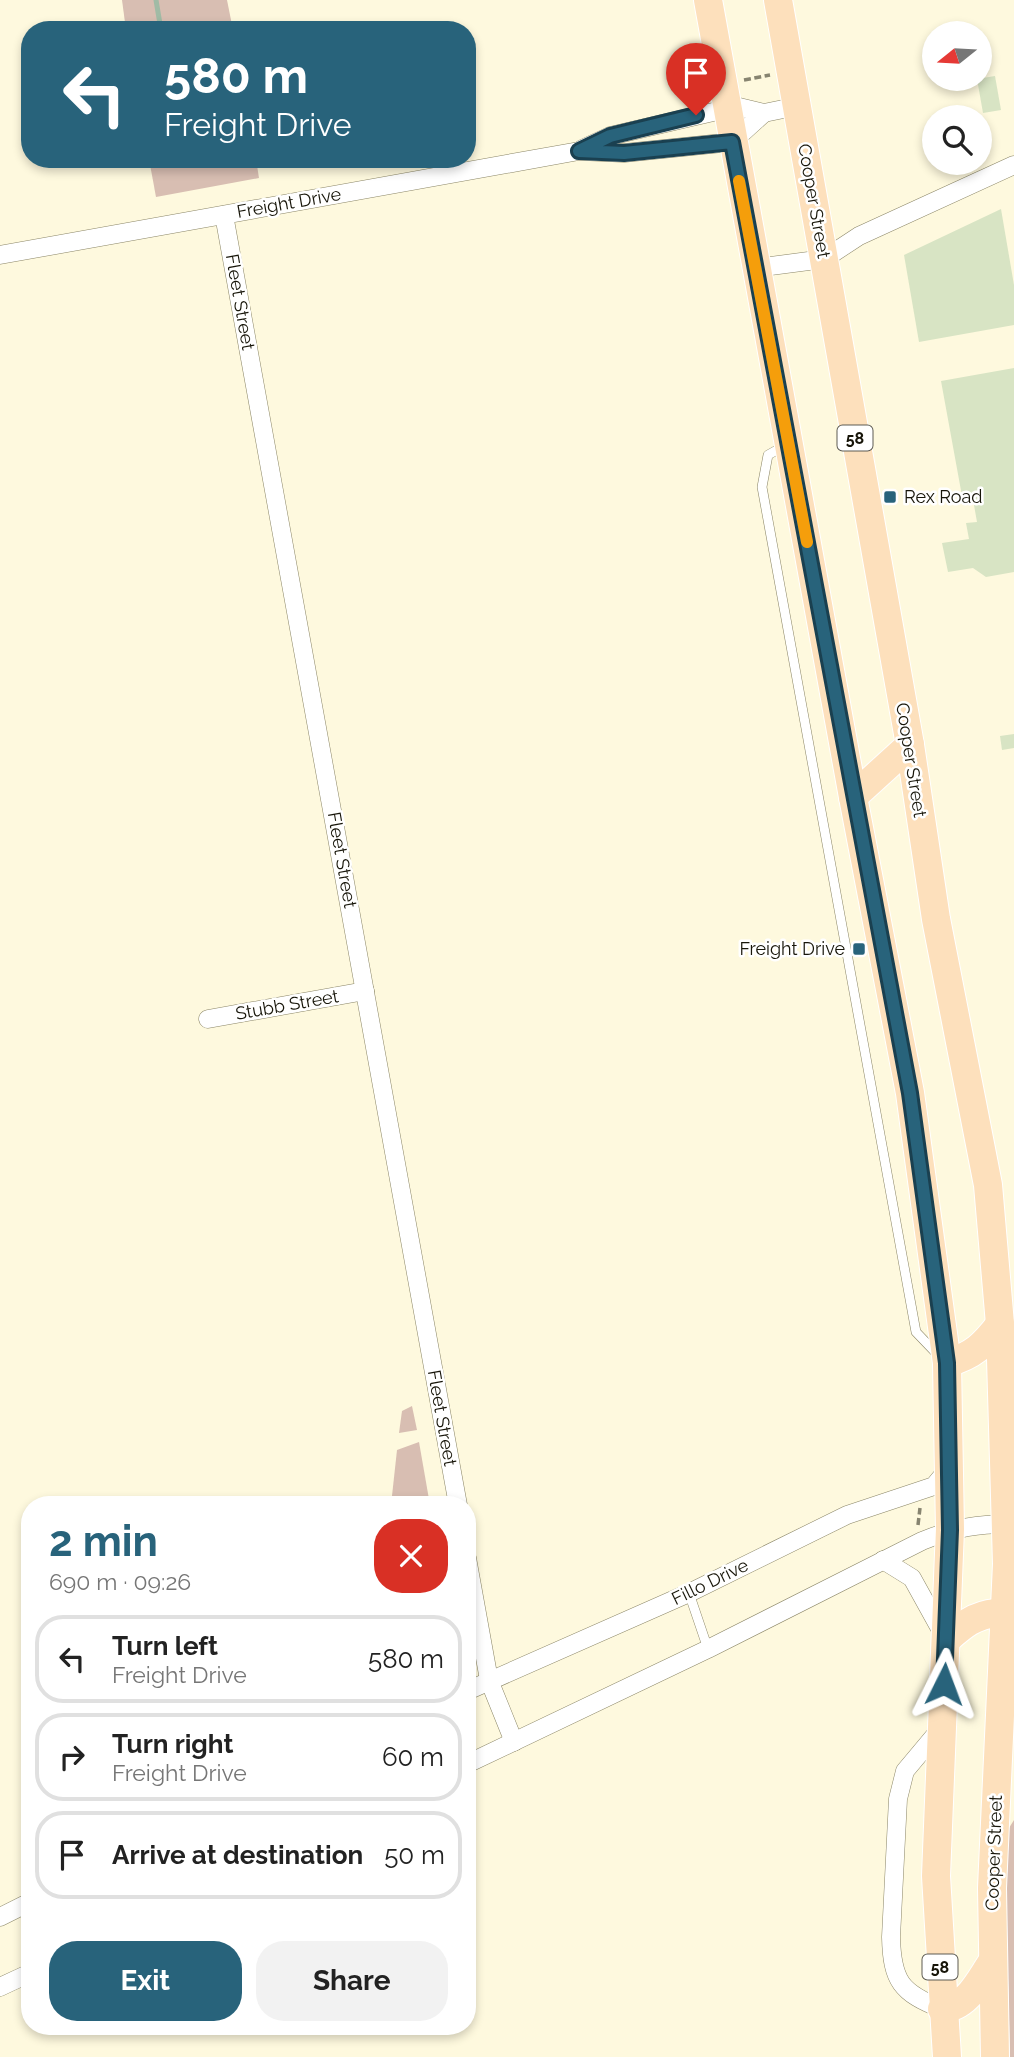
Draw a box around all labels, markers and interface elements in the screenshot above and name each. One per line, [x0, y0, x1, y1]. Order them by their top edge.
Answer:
north arrow [922, 21, 992, 91]
map controls [922, 21, 992, 175]
pin [666, 43, 726, 115]
text: 580 m [164, 47, 308, 104]
icon: left [49, 49, 140, 140]
icon: arrive [677, 54, 715, 92]
button: search [922, 105, 992, 175]
text: Freight Drive [164, 106, 352, 143]
street label: Cooper Street [794, 142, 835, 260]
street label: Freight Drive [235, 183, 343, 222]
street label: Fleet Street [222, 252, 259, 352]
road number: 58 [838, 426, 872, 450]
place label: Rex Road [904, 486, 983, 507]
marker: Rex Road [882, 489, 898, 505]
street label: Cooper Street [892, 701, 931, 819]
street label: Fleet Street [324, 810, 361, 910]
place label: Freight Drive [739, 938, 845, 959]
marker: Freight Drive [851, 941, 867, 957]
street label: Stubb Street [234, 985, 340, 1024]
street label: Fleet Street [424, 1368, 461, 1468]
text: 2 min [49, 1517, 158, 1566]
button: close [374, 1519, 448, 1593]
street label: Fillo Drive [668, 1554, 752, 1609]
text: 690 m · 09:26 [49, 1568, 191, 1595]
text: Turn left [112, 1631, 218, 1661]
icon: left [53, 1640, 91, 1678]
text: 580 m [368, 1644, 444, 1674]
position arrow [907, 1647, 981, 1721]
text: Freight Drive [112, 1661, 247, 1688]
text: Turn right [112, 1729, 233, 1759]
icon: right [53, 1738, 91, 1776]
text: 60 m [382, 1742, 444, 1772]
text: Freight Drive [112, 1759, 247, 1786]
street label: Cooper Street [981, 1795, 1006, 1911]
icon: arrive [53, 1836, 91, 1874]
text: Arrive at destination [112, 1840, 363, 1870]
text: 50 m [384, 1840, 445, 1870]
button: Exit [49, 1941, 242, 2021]
button: Share [256, 1941, 448, 2021]
road number: 58 [922, 1954, 958, 1980]

